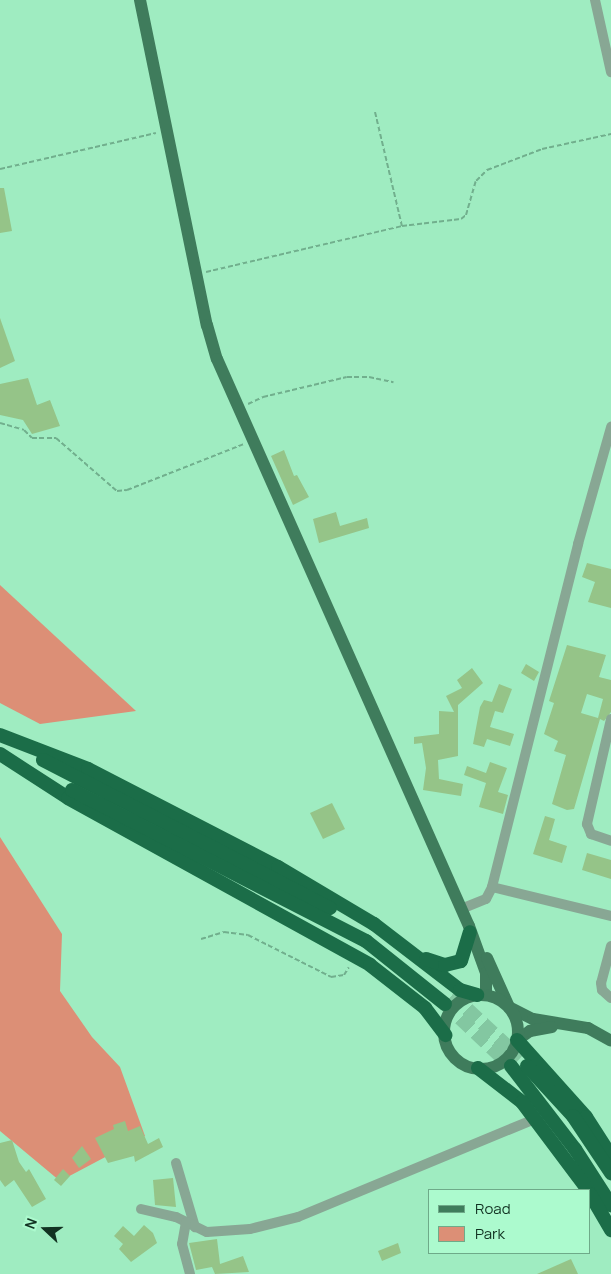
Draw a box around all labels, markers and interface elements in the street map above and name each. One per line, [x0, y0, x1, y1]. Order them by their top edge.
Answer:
legend [428, 1189, 591, 1254]
text: Road [475, 1198, 511, 1219]
north arrow [20, 1204, 70, 1254]
text: N [20, 1215, 41, 1232]
text: Park [475, 1223, 505, 1244]

